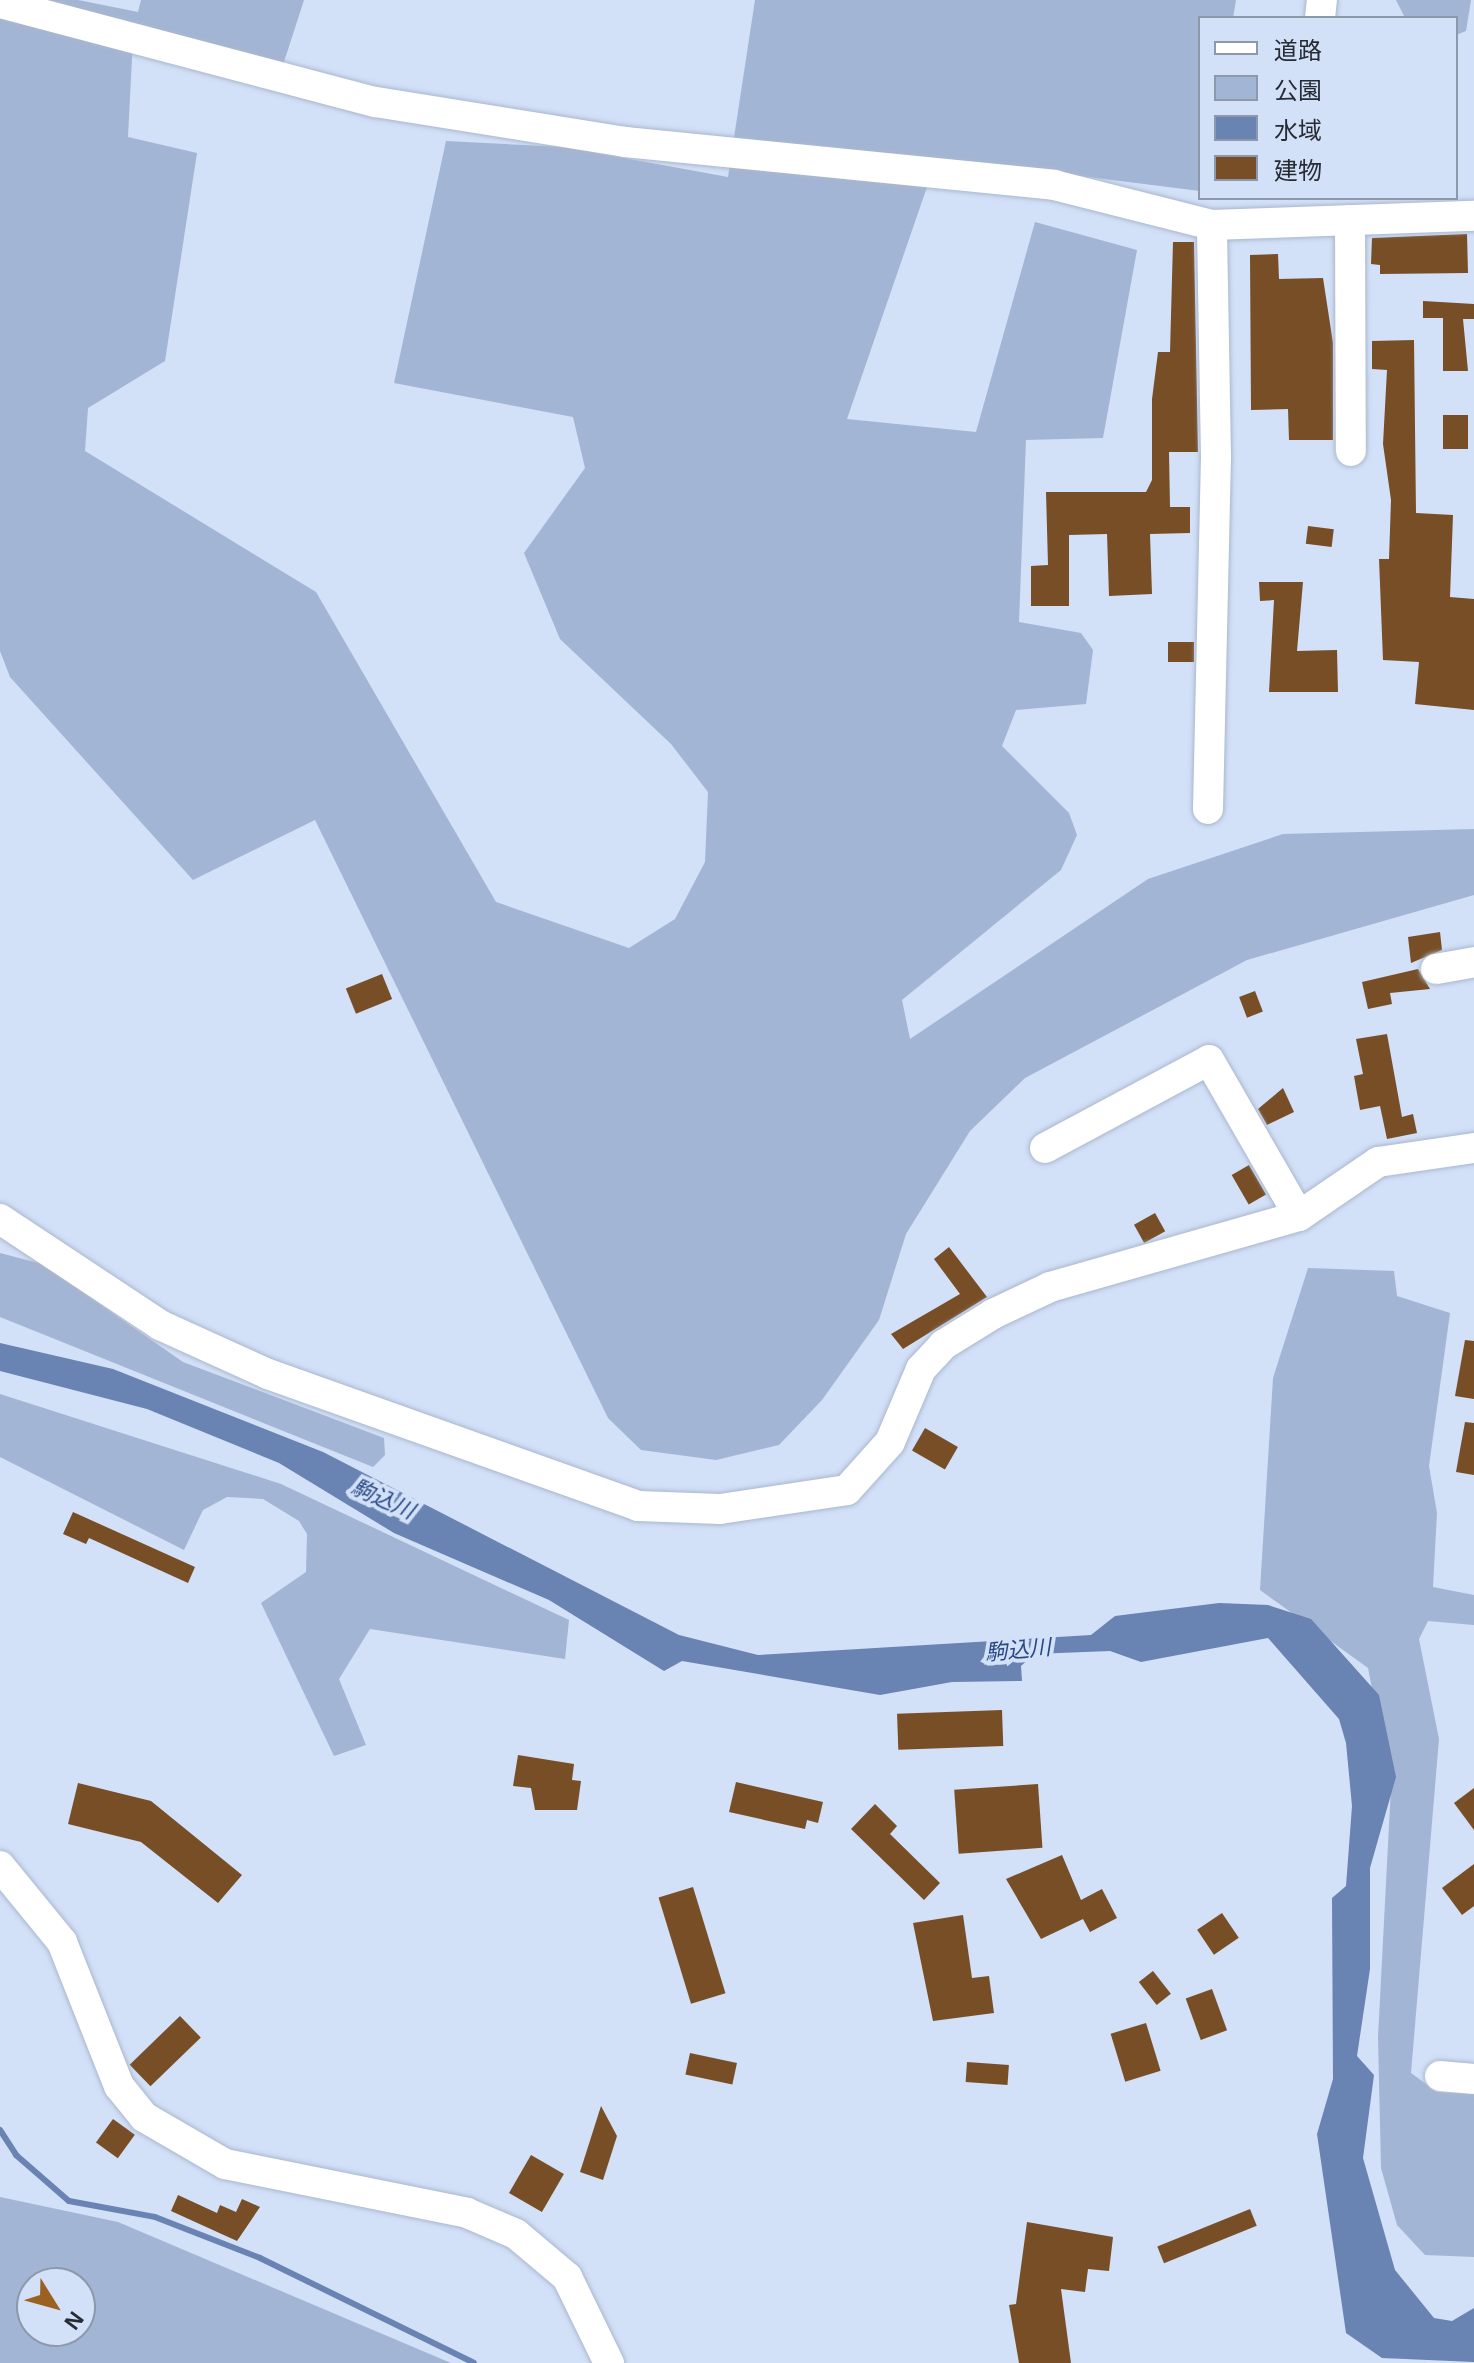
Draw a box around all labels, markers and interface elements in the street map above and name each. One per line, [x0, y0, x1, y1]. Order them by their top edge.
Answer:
legend [1198, 16, 1458, 200]
text: 道路 [1274, 37, 1322, 64]
text: 公園 [1274, 77, 1322, 104]
text: 水域 [1274, 117, 1322, 144]
text: 建物 [1274, 157, 1322, 184]
water label: 駒込川 [347, 1474, 419, 1524]
water label: 駒込川 [984, 1634, 1052, 1666]
north arrow [16, 2267, 96, 2347]
text: N [59, 2307, 89, 2334]

